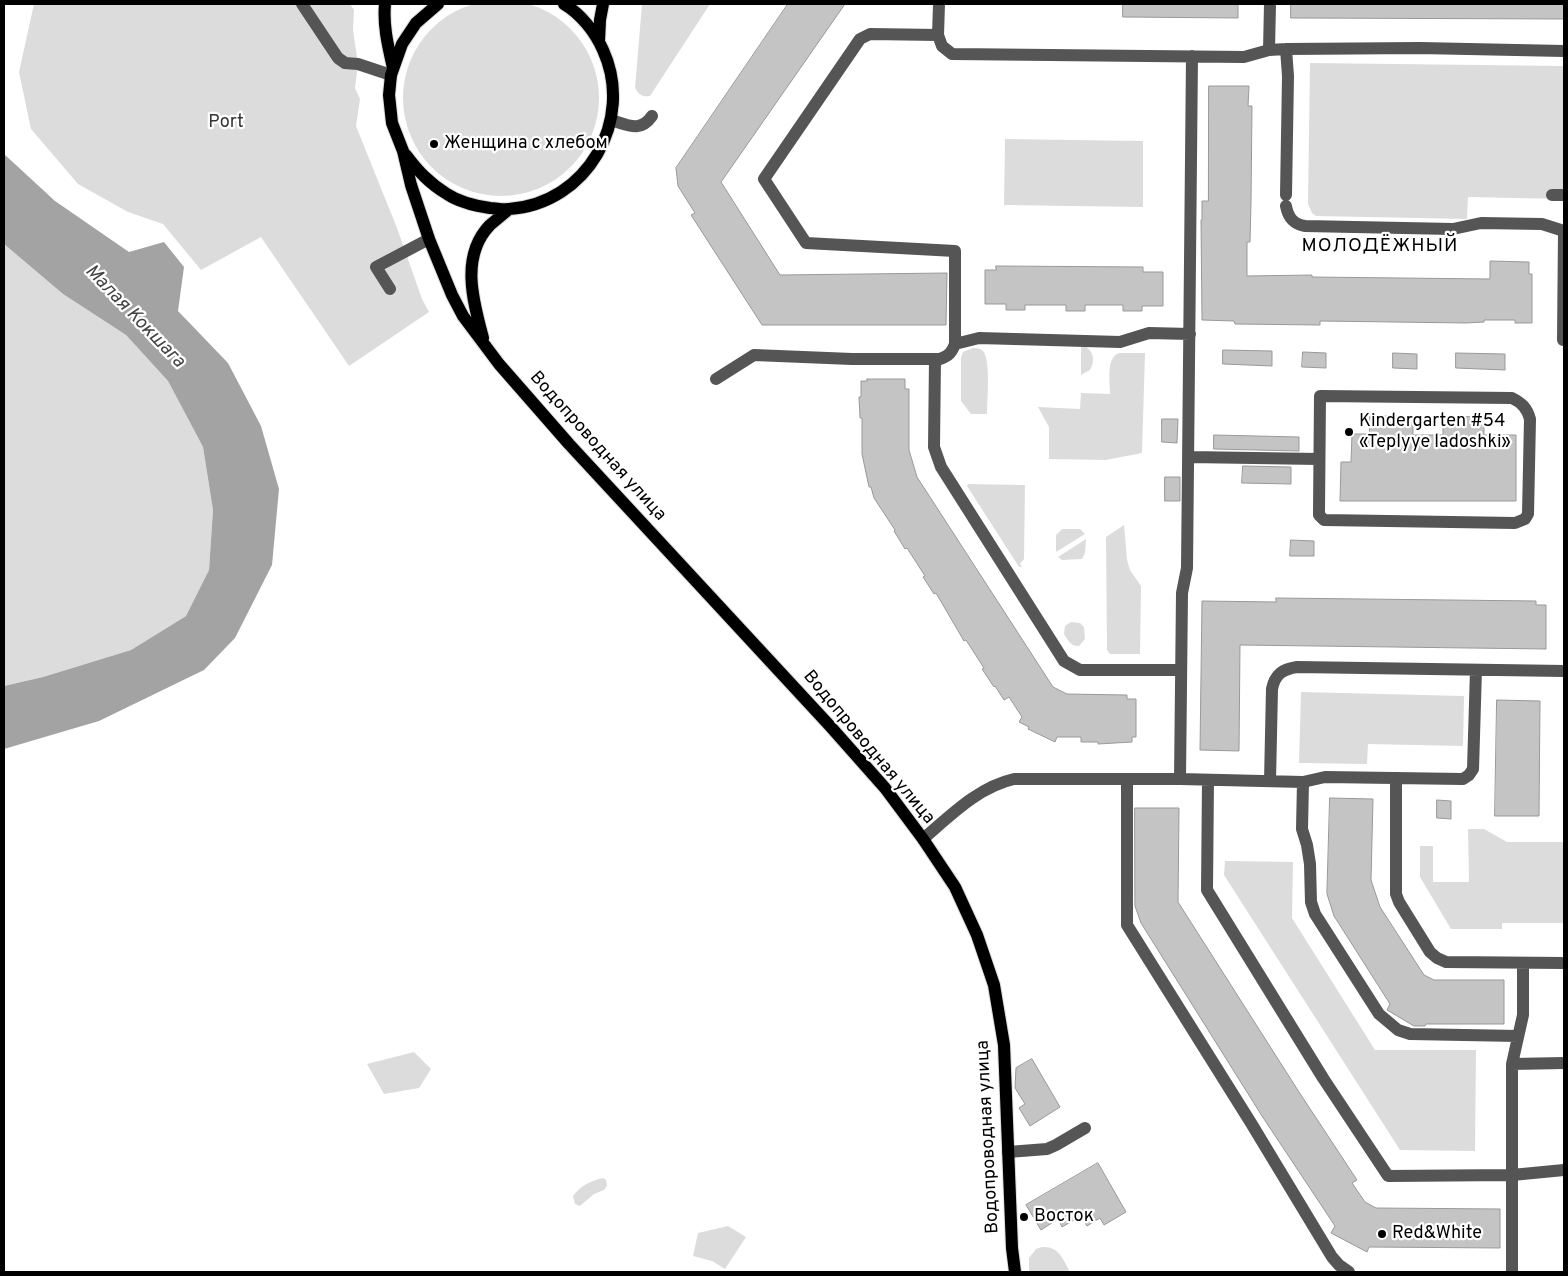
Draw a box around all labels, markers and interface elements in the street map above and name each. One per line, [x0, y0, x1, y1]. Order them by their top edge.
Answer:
park label: Port [208, 112, 244, 134]
place label: Женщина с хлебом [444, 133, 608, 155]
marker: Женщина с хлебом [428, 138, 440, 150]
district label: МОЛОДЁЖНЫЙ [1300, 236, 1460, 258]
water label: Малая Кокшага [79, 261, 189, 373]
street label: Водопроводная улица [524, 368, 670, 526]
place label: Kindergarten #54 «Teplyye ladoshki» [1359, 411, 1511, 454]
marker: Kindergarten #54 «Teplyye ladoshki» [1343, 426, 1355, 438]
street label: Водопроводная улица [797, 667, 939, 829]
street label: Водопроводная улица [973, 1040, 1005, 1234]
place label: Восток [1034, 1206, 1094, 1228]
marker: Восток [1018, 1211, 1030, 1223]
place label: Red&White [1392, 1223, 1482, 1245]
marker: Red&White [1376, 1228, 1388, 1240]

